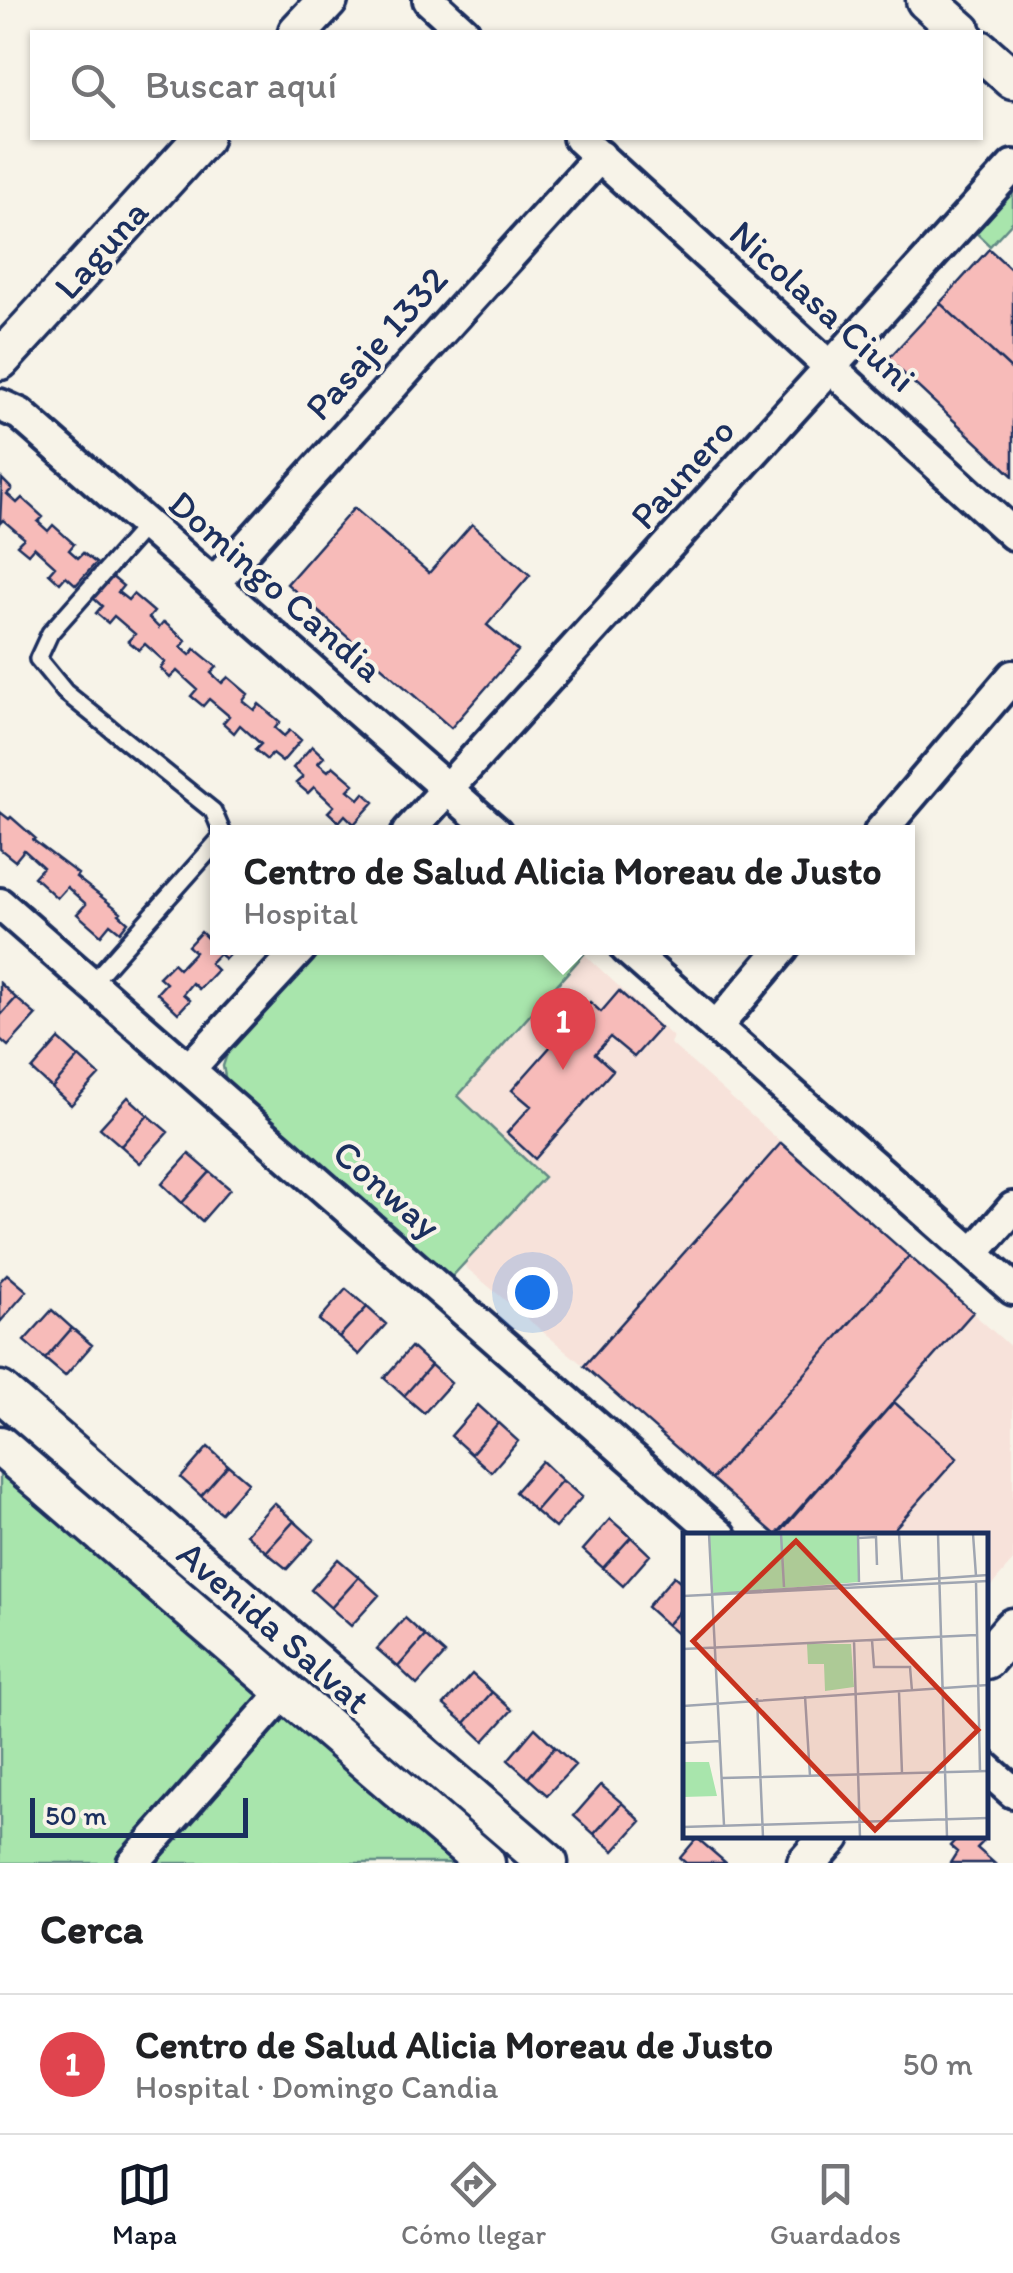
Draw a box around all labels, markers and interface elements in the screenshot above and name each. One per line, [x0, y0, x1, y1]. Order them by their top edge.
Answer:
search box [30, 30, 983, 140]
icon: search [65, 58, 120, 113]
text: Buscar aquí [145, 62, 337, 108]
street label: Laguna [44, 189, 158, 309]
street label: Nicolasa Ciuni [720, 210, 926, 402]
street label: Pasaje 1332 [295, 257, 457, 429]
street label: Paunero [620, 408, 744, 538]
street label: Domingo Candia [159, 480, 393, 692]
popup [210, 825, 915, 955]
text: Centro de Salud Alicia Moreau de Justo [244, 848, 881, 894]
text: Hospital [244, 894, 358, 932]
pin: 1 [530, 988, 596, 1070]
street label: Conway [324, 1130, 450, 1248]
your location [507, 1267, 558, 1318]
street label: Avenida Salvat [168, 1531, 380, 1723]
inset map [683, 1533, 988, 1838]
scale bar [30, 1793, 248, 1838]
text: 50 m [45, 1798, 107, 1832]
text: Cerca [40, 1903, 144, 1954]
text: Centro de Salud Alicia Moreau de Justo [135, 2022, 773, 2068]
text: 1 [65, 2045, 80, 2083]
text: 50 m [902, 2045, 973, 2083]
text: Hospital · Domingo Candia [135, 2068, 498, 2106]
tab: Mapa [112, 2157, 177, 2251]
tab: Cómo llegar [401, 2157, 546, 2251]
tab: Guardados [770, 2157, 901, 2251]

